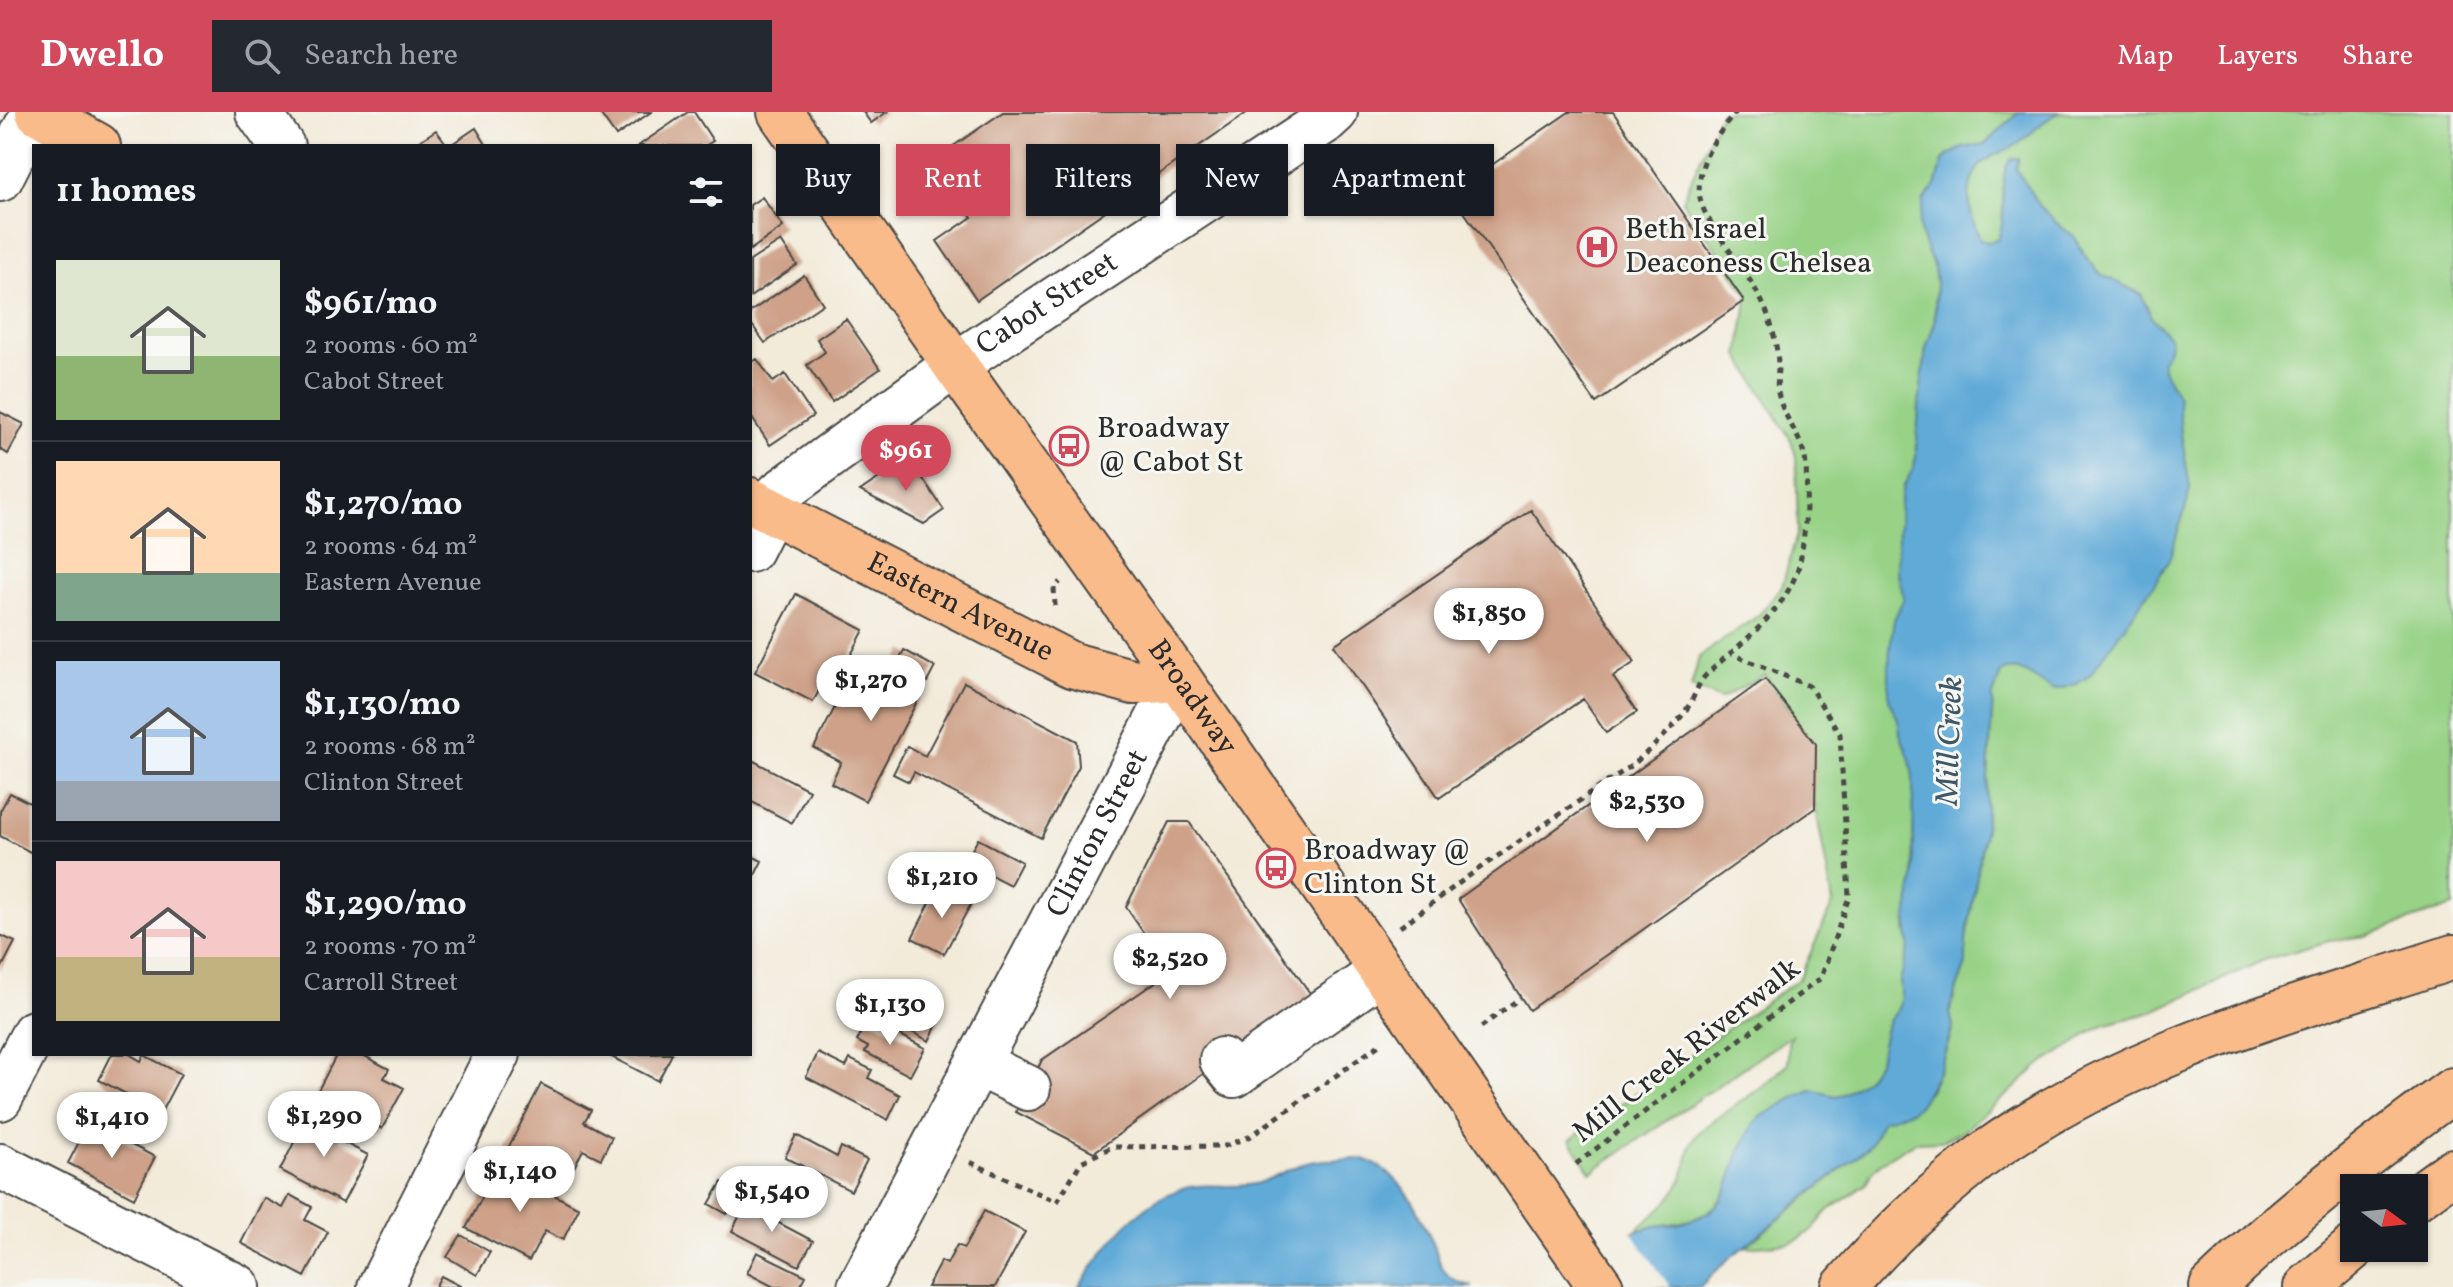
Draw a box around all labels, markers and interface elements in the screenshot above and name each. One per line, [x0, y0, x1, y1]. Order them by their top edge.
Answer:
search box [212, 20, 772, 92]
text: Dwello [40, 30, 164, 83]
icon: search [240, 34, 284, 78]
text: Search here [304, 35, 458, 77]
text: Map [2117, 37, 2173, 76]
text: Layers [2217, 37, 2298, 76]
text: Share [2342, 37, 2413, 76]
chip: Buy [776, 144, 880, 216]
chip: Rent [896, 144, 1010, 216]
chip: Filters [1026, 144, 1160, 216]
chip: New [1176, 144, 1288, 216]
chip: Apartment [1304, 144, 1494, 216]
text: 11 homes [56, 169, 196, 216]
icon: filters [684, 170, 728, 214]
place label: Beth Israel Deaconess Chelsea [1625, 209, 1872, 285]
hospital icon: Beth Israel Deaconess Chelsea [1576, 226, 1618, 268]
street label: Cabot Street [968, 242, 1126, 366]
text: $961/mo [304, 281, 438, 328]
icon: home [120, 292, 216, 388]
text: 2 rooms · 60 m² [304, 328, 478, 364]
text: Cabot Street [304, 364, 444, 400]
place label: Broadway @ Cabot St [1097, 408, 1243, 484]
pin: $961 [859, 425, 953, 493]
bus stop icon: Broadway @ Cabot St [1048, 425, 1090, 467]
text: $961 [879, 433, 933, 469]
text: $1,270/mo [304, 482, 463, 529]
icon: home [120, 493, 216, 589]
text: 2 rooms · 64 m² [304, 529, 477, 565]
street label: Eastern Avenue [859, 542, 1061, 673]
text: Eastern Avenue [304, 565, 482, 601]
pin: $1,850 [1424, 588, 1554, 656]
text: $1,850 [1452, 596, 1526, 632]
street label: Broadway [1137, 631, 1247, 764]
pin: $1,270 [806, 655, 936, 723]
text: $1,270 [834, 663, 908, 699]
water label: Mill Creek [1927, 676, 1975, 807]
text: $1,130/mo [304, 682, 461, 729]
icon: home [120, 693, 216, 789]
text: 2 rooms · 68 m² [304, 729, 476, 765]
street label: Clinton Street [1036, 742, 1159, 925]
text: Clinton Street [304, 765, 464, 801]
pin: $2,530 [1582, 776, 1712, 844]
text: $2,530 [1609, 784, 1685, 820]
place label: Broadway @ Clinton St [1304, 830, 1472, 906]
bus stop icon: Broadway @ Clinton St [1255, 847, 1297, 889]
pin: $1,210 [877, 852, 1007, 920]
text: $1,210 [906, 860, 978, 896]
text: $1,290/mo [304, 882, 467, 929]
icon: home [120, 893, 216, 989]
text: 2 rooms · 70 m² [304, 929, 476, 965]
pin: $2,520 [1105, 933, 1235, 1001]
text: $2,520 [1131, 941, 1209, 977]
street label: Mill Creek Riverwalk [1564, 948, 1810, 1154]
text: Carroll Street [304, 965, 458, 1001]
pin: $1,130 [825, 979, 955, 1047]
text: $1,130 [854, 987, 926, 1023]
pin: $1,290 [259, 1091, 389, 1159]
pin: $1,410 [47, 1092, 177, 1160]
text: $1,290 [286, 1099, 362, 1135]
text: $1,410 [75, 1100, 149, 1136]
pin: $1,140 [455, 1146, 585, 1214]
text: $1,140 [483, 1154, 557, 1190]
pin: $1,540 [707, 1166, 837, 1234]
text: $1,540 [734, 1174, 810, 1210]
north arrow [2340, 1174, 2428, 1262]
map controls [2340, 1174, 2428, 1262]

